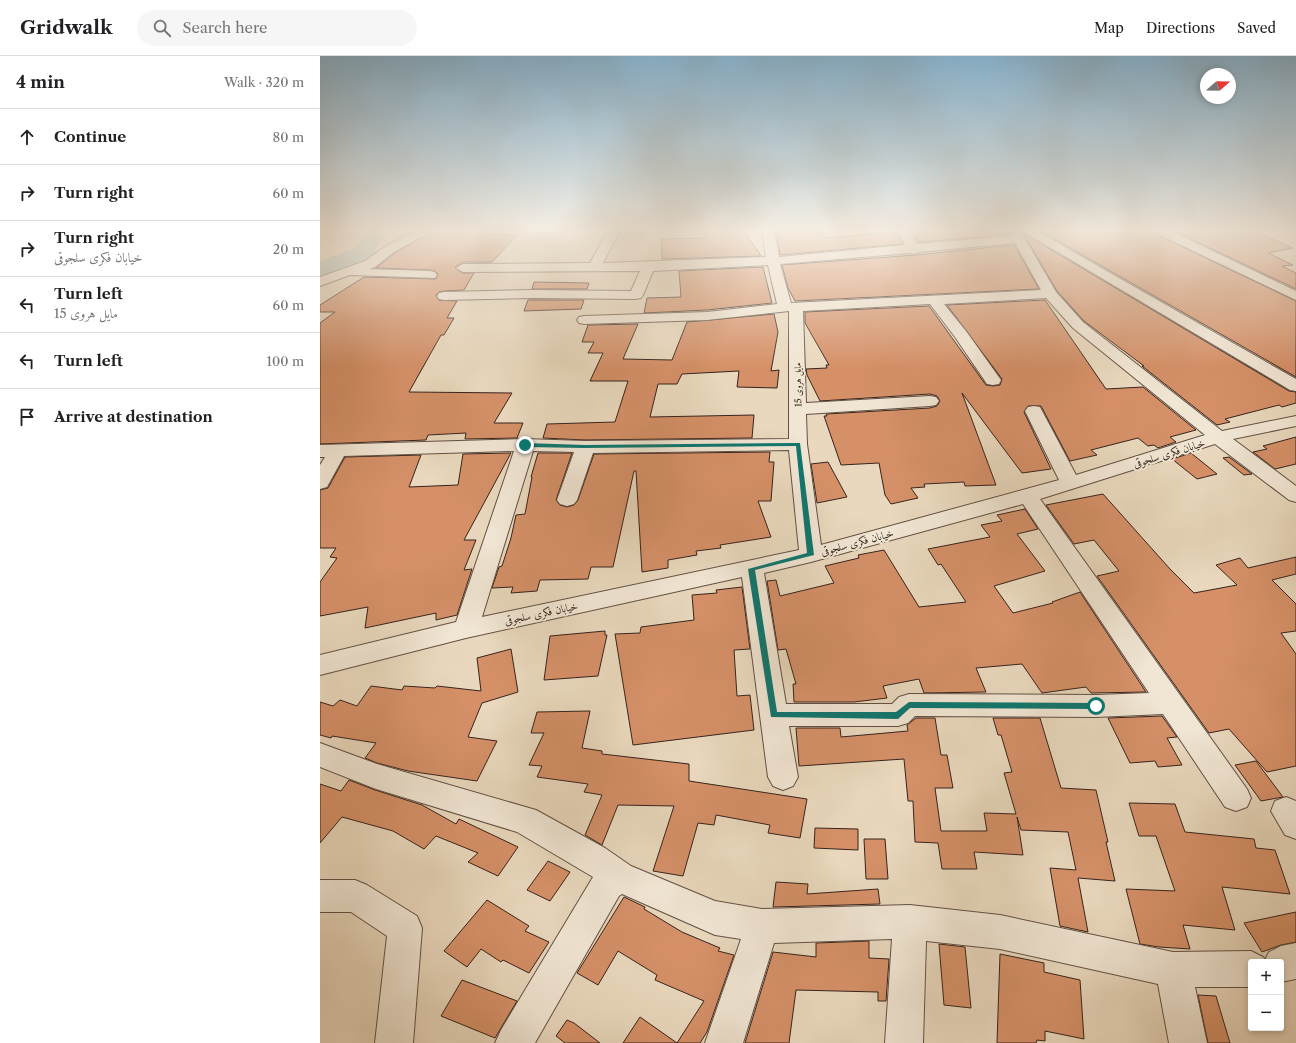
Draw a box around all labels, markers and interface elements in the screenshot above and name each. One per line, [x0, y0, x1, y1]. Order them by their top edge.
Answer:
search box [137, 10, 417, 46]
text: Gridwalk [20, 16, 113, 39]
icon: search [151, 17, 173, 39]
text: Search here [183, 18, 268, 37]
text: Map [1094, 19, 1124, 37]
text: Directions [1146, 19, 1215, 37]
text: Saved [1237, 19, 1276, 37]
north arrow [1200, 68, 1236, 104]
text: 4 min [16, 72, 65, 92]
text: Walk · 320 m [224, 74, 304, 90]
icon: ahead [16, 126, 38, 148]
text: Continue [54, 127, 126, 146]
text: 80 m [272, 129, 304, 145]
icon: right [16, 182, 38, 204]
text: Turn right [54, 183, 134, 202]
text: 60 m [273, 185, 304, 201]
text: Turn right [54, 228, 134, 247]
icon: right [16, 238, 38, 260]
text: 20 m [273, 241, 304, 257]
text: خیابان فکری سلجوقی [54, 249, 142, 265]
text: Turn left [54, 284, 123, 303]
icon: left [16, 294, 38, 316]
text: 60 m [273, 297, 304, 313]
text: مایل هروی 15 [54, 305, 118, 321]
icon: left [16, 350, 38, 372]
text: Turn left [54, 351, 123, 370]
text: 100 m [266, 353, 304, 369]
street label: مایل هروی 15 [792, 363, 804, 407]
icon: arrive [16, 406, 38, 428]
text: Arrive at destination [54, 407, 213, 426]
street label: خیابان فکری سلجوقی [1131, 435, 1207, 471]
route end [516, 436, 534, 454]
street label: خیابان فکری سلجوقی [819, 526, 895, 558]
street label: خیابان فکری سلجوقی [503, 598, 579, 628]
route start [1087, 697, 1105, 715]
map controls [1248, 959, 1284, 1031]
button: + [1248, 959, 1284, 995]
button: − [1248, 995, 1284, 1031]

